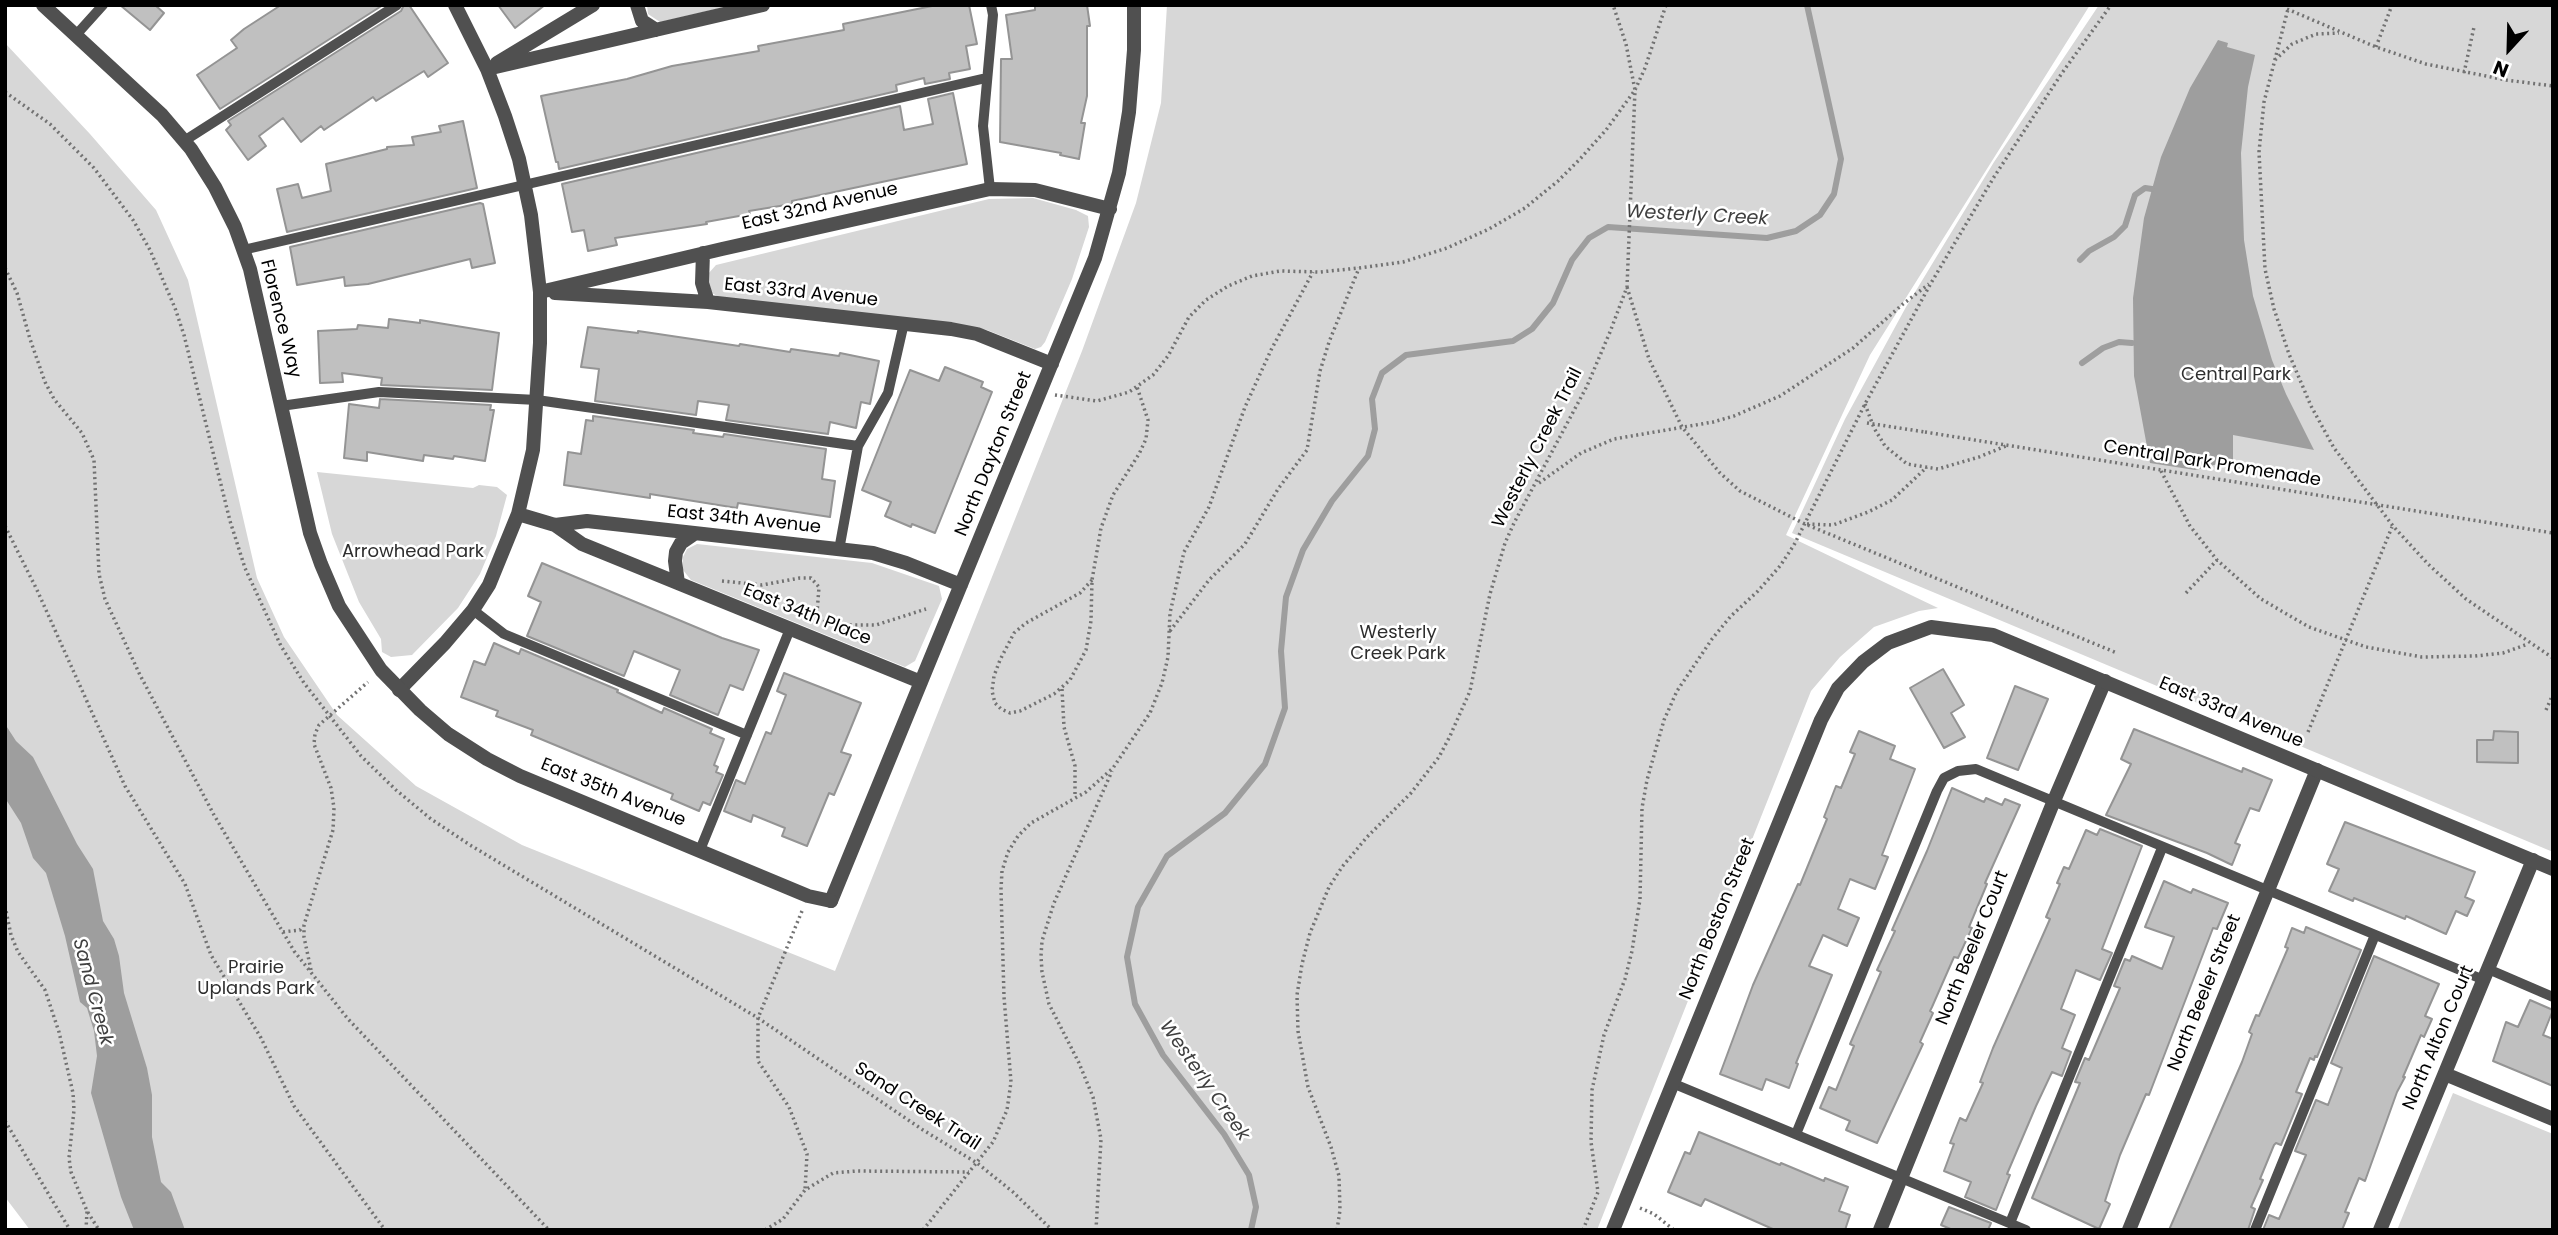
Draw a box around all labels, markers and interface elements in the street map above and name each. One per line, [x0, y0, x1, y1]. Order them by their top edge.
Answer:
north arrow [2474, 14, 2544, 84]
text: N [2489, 54, 2513, 84]
street label: East 32nd Avenue [740, 179, 900, 235]
water label: Westerly Creek [1625, 201, 1769, 231]
street label: Florence Way [255, 258, 305, 380]
street label: East 33rd Avenue [723, 274, 879, 312]
park label: Central Park [2181, 364, 2291, 386]
street label: Westerly Creek Trail [1488, 365, 1588, 531]
street label: North Dayton Street [951, 368, 1037, 540]
street label: Central Park Promenade [2102, 436, 2322, 492]
street label: East 34th Avenue [666, 501, 822, 539]
park label: Arrowhead Park [342, 541, 484, 563]
street label: East 34th Place [740, 580, 874, 650]
park label: Westerly Creek Park [1350, 622, 1446, 664]
street label: East 33rd Avenue [2156, 673, 2306, 753]
street label: East 35th Avenue [537, 754, 689, 832]
street label: North Boston Street [1676, 835, 1760, 1003]
street label: North Beeler Court [1932, 868, 2014, 1028]
street label: North Beeler Street [2164, 912, 2246, 1074]
water label: Sand Creek [67, 936, 117, 1048]
park label: Prairie Uplands Park [197, 957, 315, 1000]
street label: North Alton Court [2399, 962, 2479, 1114]
water label: Westerly Creek [1154, 1016, 1254, 1146]
street label: Sand Creek Trail [850, 1058, 984, 1156]

